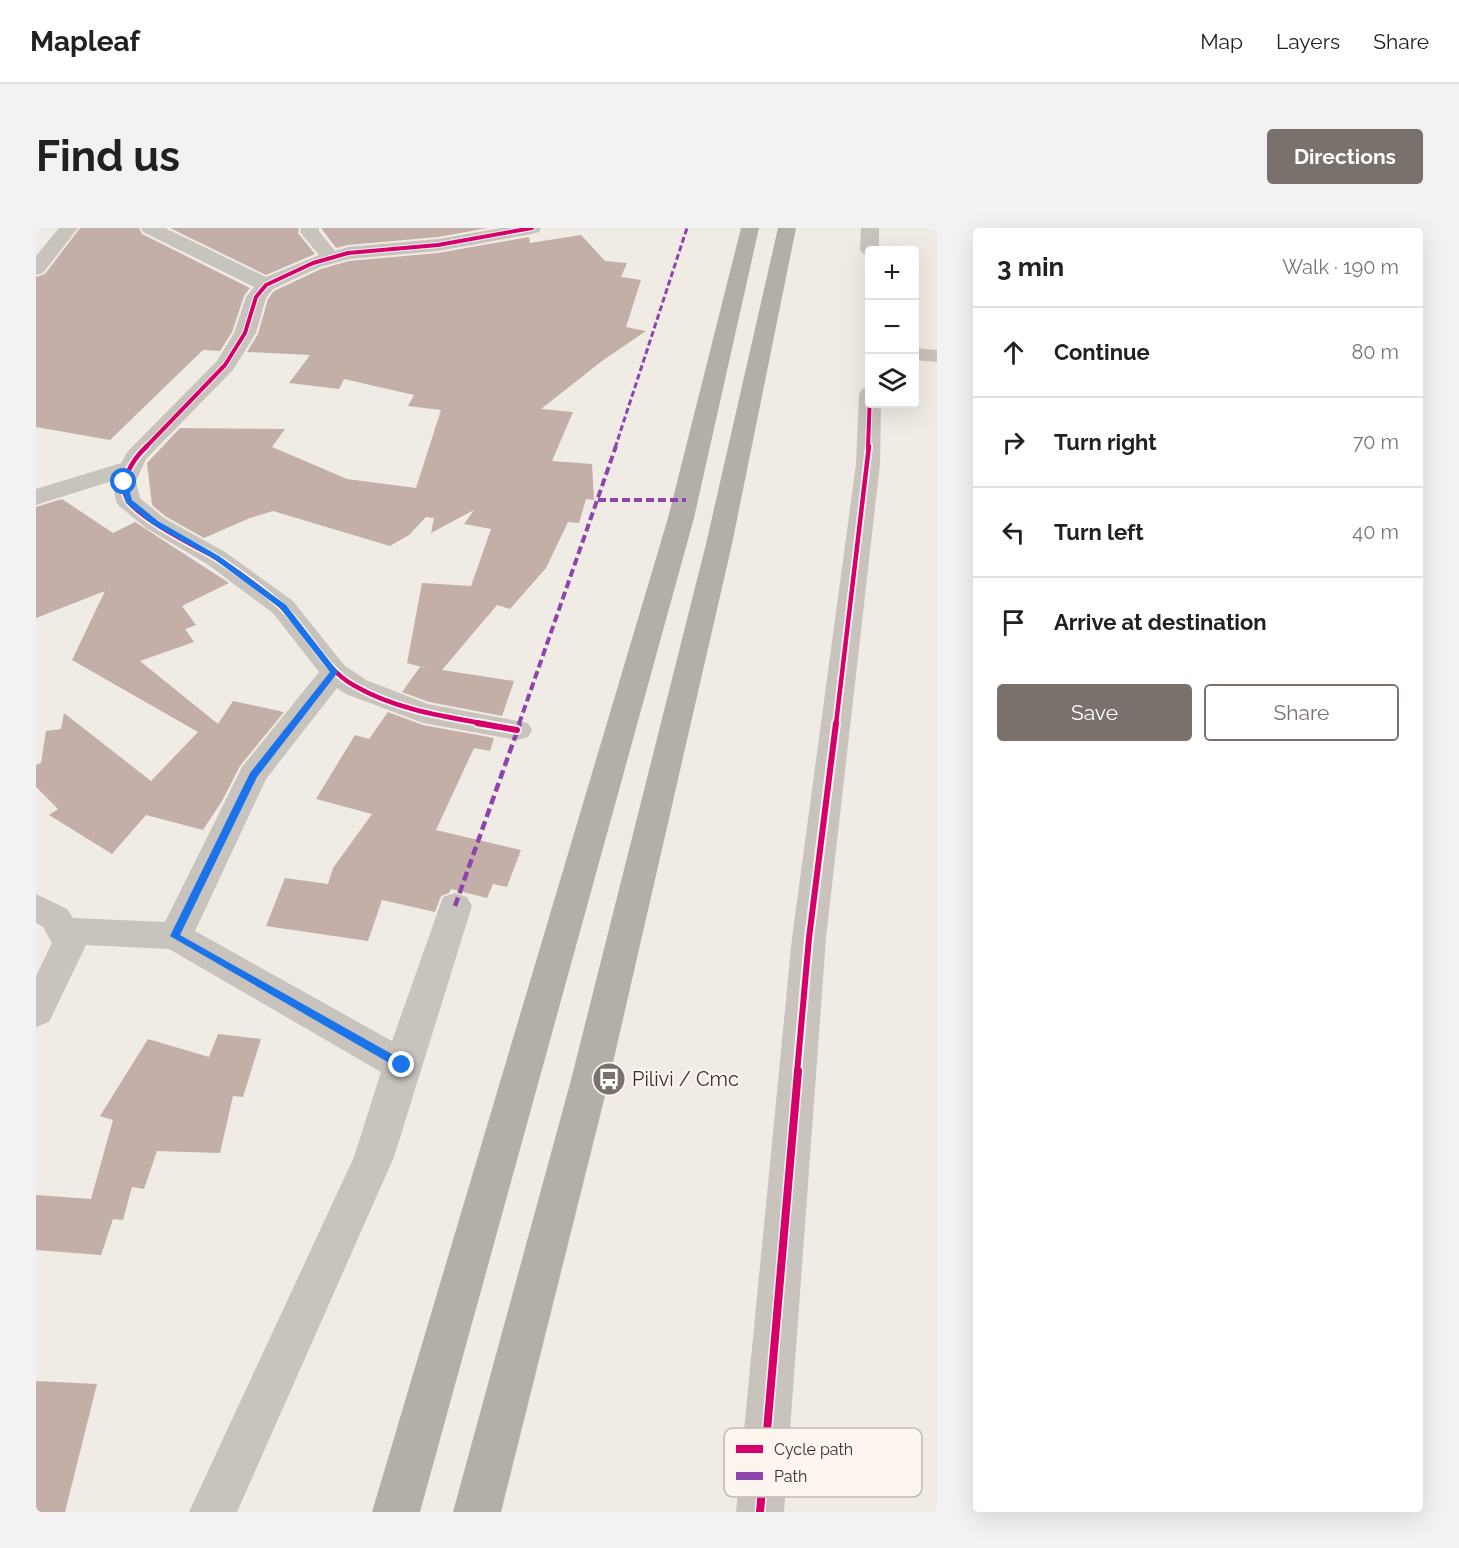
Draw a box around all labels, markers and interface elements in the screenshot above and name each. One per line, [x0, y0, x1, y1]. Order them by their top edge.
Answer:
text: Mapleaf [30, 25, 140, 58]
text: Map [1200, 29, 1243, 54]
text: Layers [1276, 29, 1340, 54]
text: Share [1373, 29, 1429, 54]
button: Directions [1267, 129, 1423, 184]
text: Find us [36, 132, 180, 181]
map controls [865, 246, 919, 408]
button: + [865, 246, 919, 300]
text: 3 min [997, 252, 1064, 282]
text: Walk · 190 m [1282, 255, 1399, 279]
button: − [865, 300, 919, 354]
icon: ahead [997, 336, 1030, 369]
text: Continue [1054, 339, 1150, 365]
text: 80 m [1351, 340, 1399, 364]
button: layers [865, 354, 919, 408]
icon: right [997, 426, 1030, 459]
text: Turn right [1054, 429, 1157, 455]
text: 70 m [1353, 430, 1399, 454]
route start [110, 468, 136, 494]
icon: left [997, 516, 1030, 549]
text: Turn left [1054, 519, 1144, 545]
text: 40 m [1352, 520, 1399, 544]
icon: arrive [997, 606, 1030, 639]
text: Arrive at destination [1054, 609, 1267, 635]
button: Save [997, 684, 1192, 741]
button: Share [1204, 684, 1399, 741]
route end [388, 1051, 414, 1077]
bus stop icon: Pilivi / Cmc [591, 1061, 627, 1097]
place label: Pilivi / Cmc [632, 1067, 739, 1091]
legend [724, 1428, 922, 1497]
text: Cycle path [774, 1440, 853, 1459]
text: Path [774, 1467, 807, 1486]

